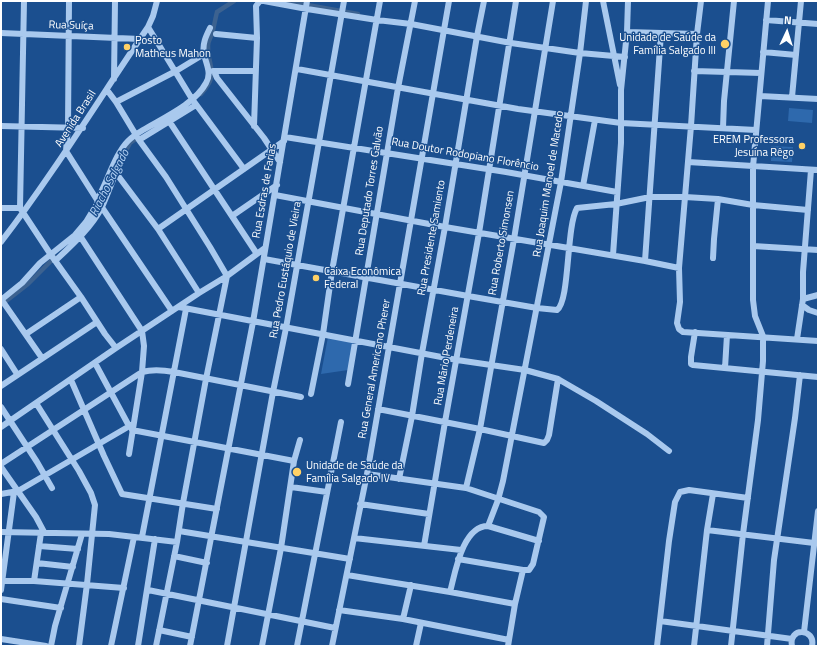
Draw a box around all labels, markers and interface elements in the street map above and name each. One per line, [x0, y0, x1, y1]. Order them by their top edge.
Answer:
north arrow [767, 12, 807, 52]
text: N [783, 12, 792, 28]
street label: Rua Suíça [48, 19, 94, 33]
place label: Unidade de Saúde da Família Salgado III [619, 31, 716, 57]
place label: Posto Matheus Mahon [135, 34, 211, 60]
marker: Unidade de Saúde da Família Salgado III [719, 38, 731, 50]
marker: Posto Matheus Mahon [122, 42, 132, 52]
street label: Avenida Brasil [53, 88, 99, 150]
street label: Rua Joaquim Manoel de Macedo [531, 110, 567, 258]
street label: Rua Deputado Torres Galvão [353, 125, 387, 257]
place label: EREM Professora Jesuína Rêgo [713, 133, 794, 159]
street label: Rua Doutor Rodopiano Florêncio [390, 136, 540, 174]
marker: EREM Professora Jesuína Rêgo [797, 141, 807, 151]
street label: Rua Esdras de Farias [250, 143, 280, 239]
water label: Riacho Salgado [87, 147, 133, 219]
street label: Rua Presidente Samiento [415, 179, 449, 297]
street label: Rua Roberto Simonsen [486, 190, 518, 296]
street label: Rua Pedro Eustáquio de Vieira [267, 201, 305, 339]
place label: Caixa Econômica Federal [324, 265, 401, 291]
marker: Caixa Econômica Federal [311, 273, 321, 283]
street label: Rua General Americano Pherer [356, 298, 394, 440]
street label: Rua Mário Perdeneira [432, 306, 462, 406]
place label: Unidade de Saúde da Família Salgado IV [306, 459, 403, 485]
marker: Unidade de Saúde da Família Salgado IV [291, 466, 303, 478]

